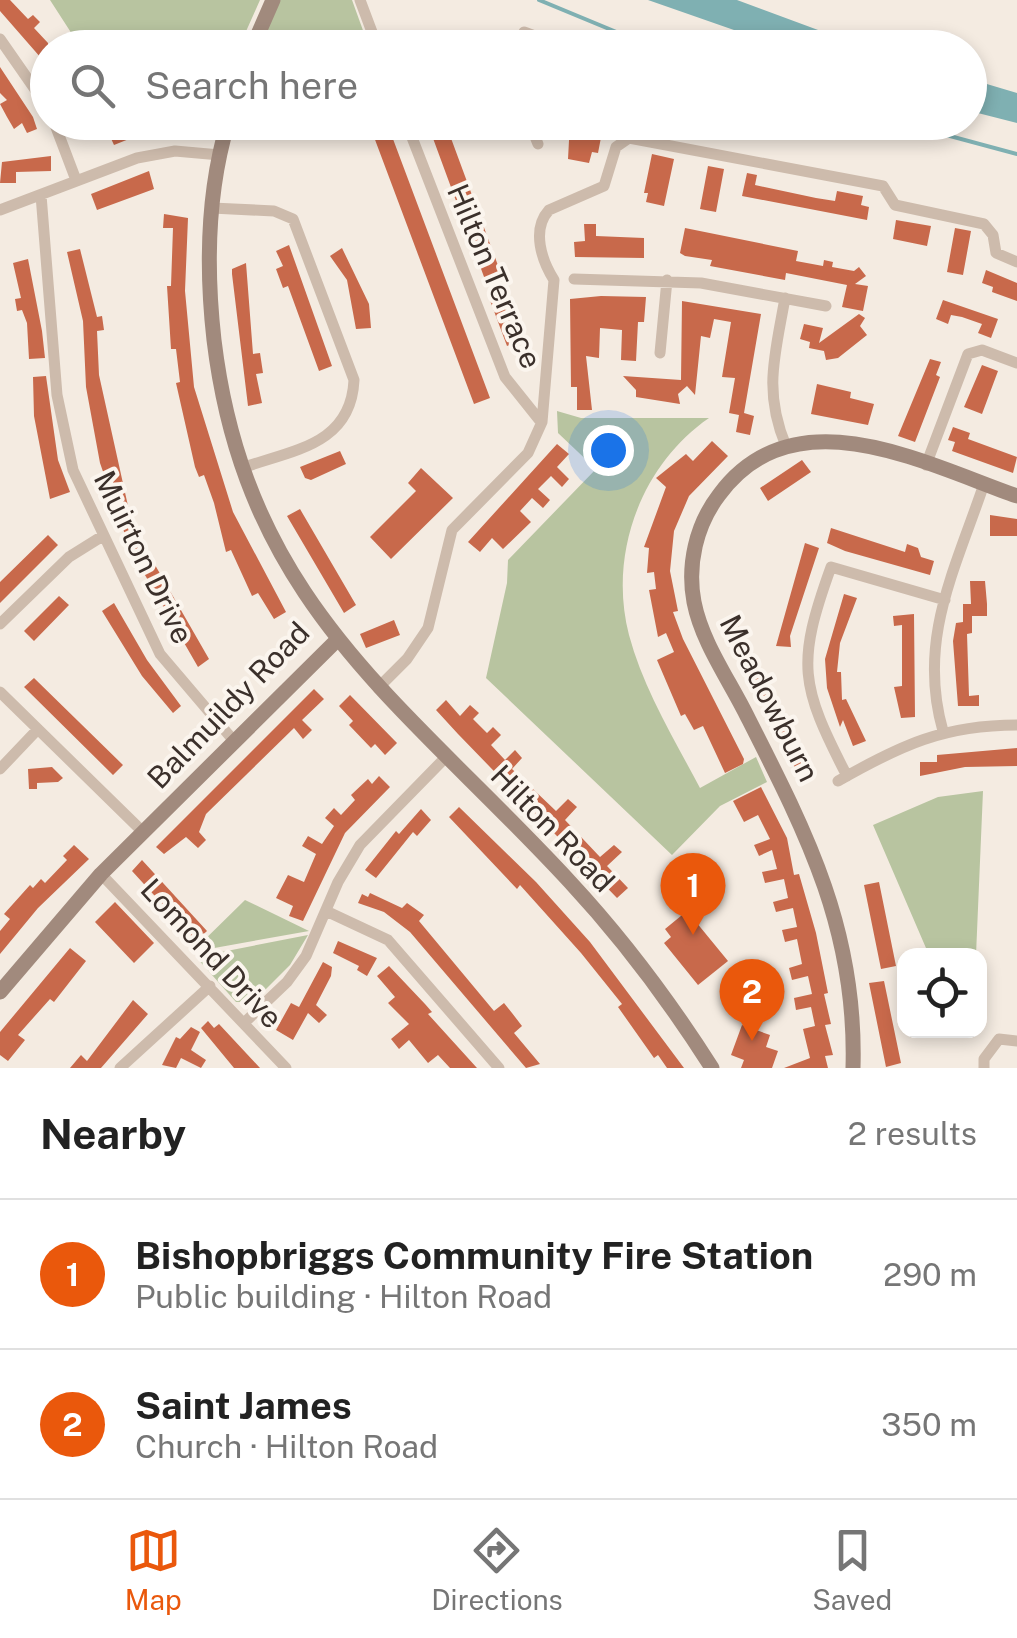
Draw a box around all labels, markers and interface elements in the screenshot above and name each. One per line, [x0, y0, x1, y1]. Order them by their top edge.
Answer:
search box [30, 30, 987, 140]
icon: search [65, 58, 120, 113]
text: Search here [145, 63, 358, 108]
street label: Hilton Terrace [440, 178, 550, 374]
your location [583, 425, 634, 476]
street label: Muirton Drive [87, 465, 201, 649]
street label: Meadowburn [713, 609, 827, 787]
street label: Balmuildy Road [140, 614, 316, 796]
street label: Hilton Road [484, 757, 622, 899]
pin: 1 [660, 852, 726, 935]
street label: Lomond Drive [134, 871, 290, 1035]
map controls [897, 948, 987, 1038]
button: locate [897, 948, 987, 1038]
pin: 2 [720, 958, 784, 1041]
text: Nearby [40, 1109, 186, 1158]
text: 2 results [848, 1115, 977, 1152]
text: Bishopbriggs Community Fire Station [135, 1233, 813, 1278]
text: 1 [66, 1256, 79, 1293]
text: 290 m [883, 1256, 977, 1293]
text: Public building · Hilton Road [135, 1278, 552, 1315]
text: Saint James [135, 1383, 352, 1428]
text: 2 [62, 1406, 83, 1443]
text: 350 m [881, 1406, 977, 1443]
text: Church · Hilton Road [135, 1428, 438, 1465]
tab: Map [125, 1523, 182, 1616]
tab: Directions [431, 1523, 563, 1616]
tab: Saved [812, 1523, 892, 1616]

